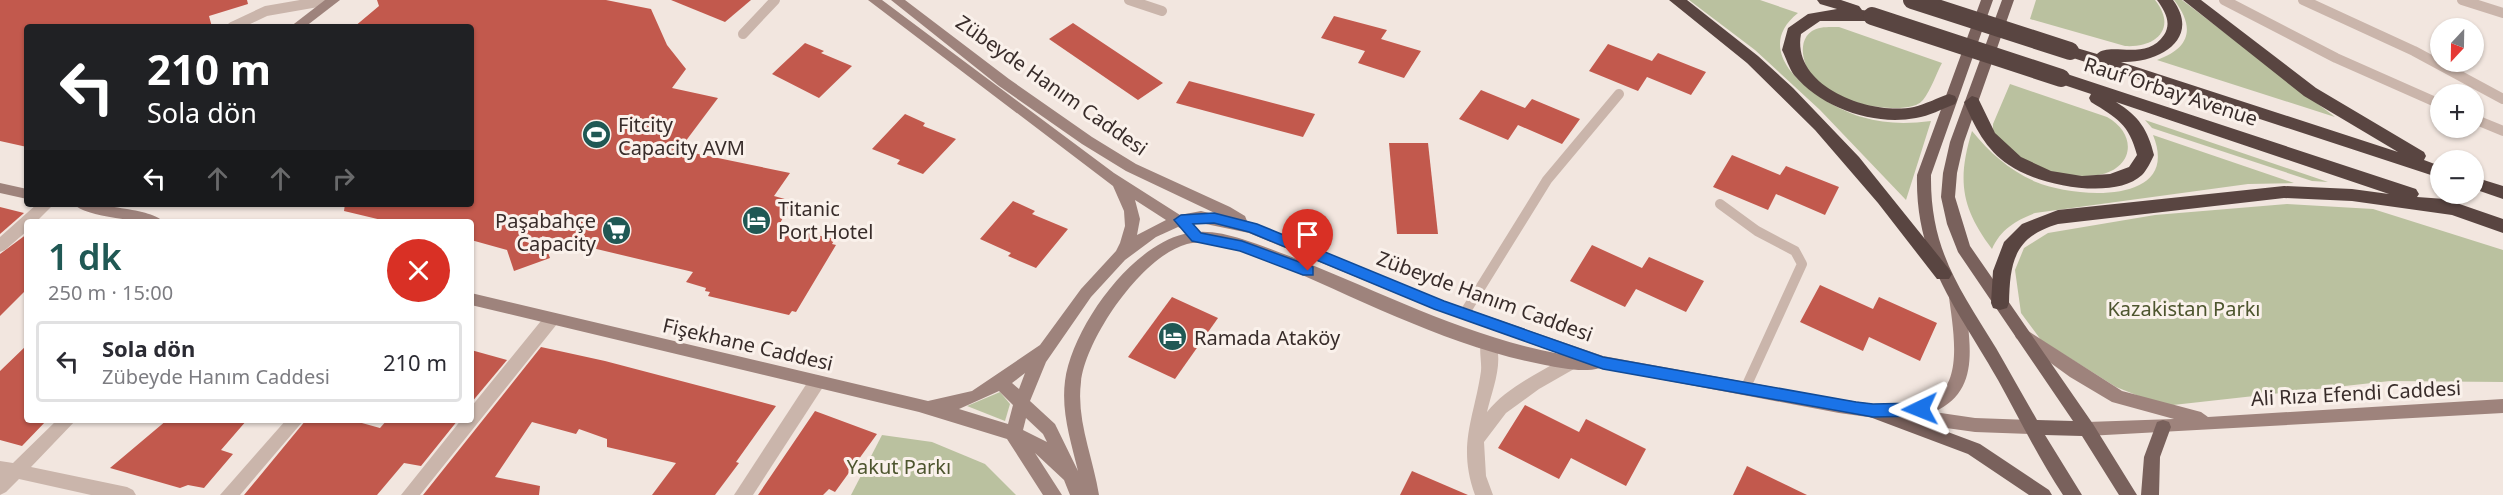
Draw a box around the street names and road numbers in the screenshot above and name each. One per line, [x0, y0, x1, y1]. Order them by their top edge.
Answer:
street label: Zübeyde Hanım Caddesi [951, 9, 1153, 161]
street label: Rauf Orbay Avenue [2081, 50, 2261, 132]
street label: Zübeyde Hanım Caddesi [1373, 244, 1597, 348]
street label: Fişekhane Caddesi [660, 311, 836, 377]
street label: Ali Rıza Efendi Caddesi [2250, 374, 2462, 412]

